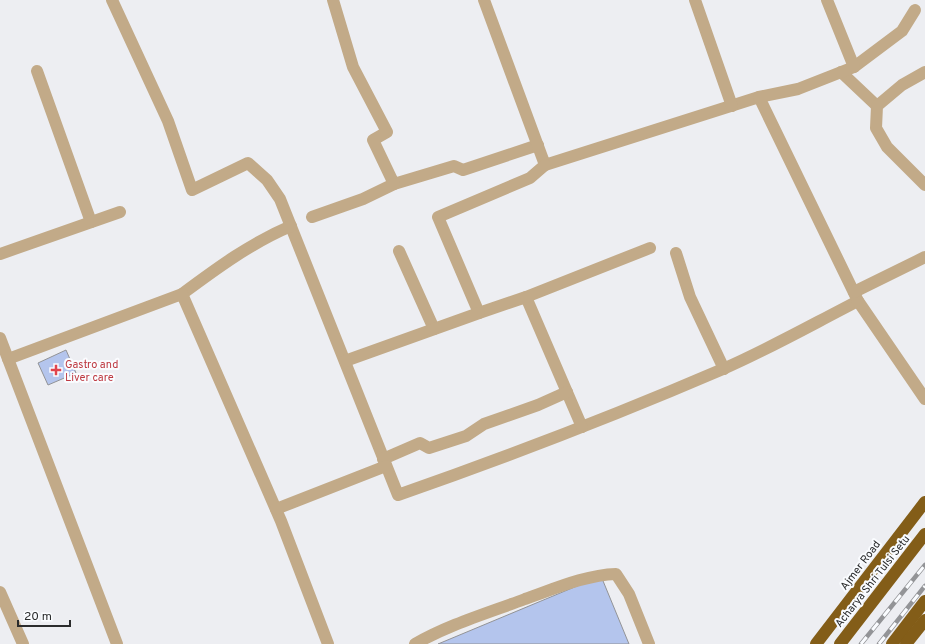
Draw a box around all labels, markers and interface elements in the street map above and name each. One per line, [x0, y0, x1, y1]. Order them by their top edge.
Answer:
place label: Gastro and Liver care [65, 358, 118, 385]
marker: Gastro and Liver care [50, 364, 62, 376]
street label: Acharya Shri Tulsi Setu [832, 533, 913, 631]
street label: Ajmer Road [838, 538, 884, 593]
scale bar [18, 602, 70, 628]
text: 20 m [24, 609, 52, 625]

